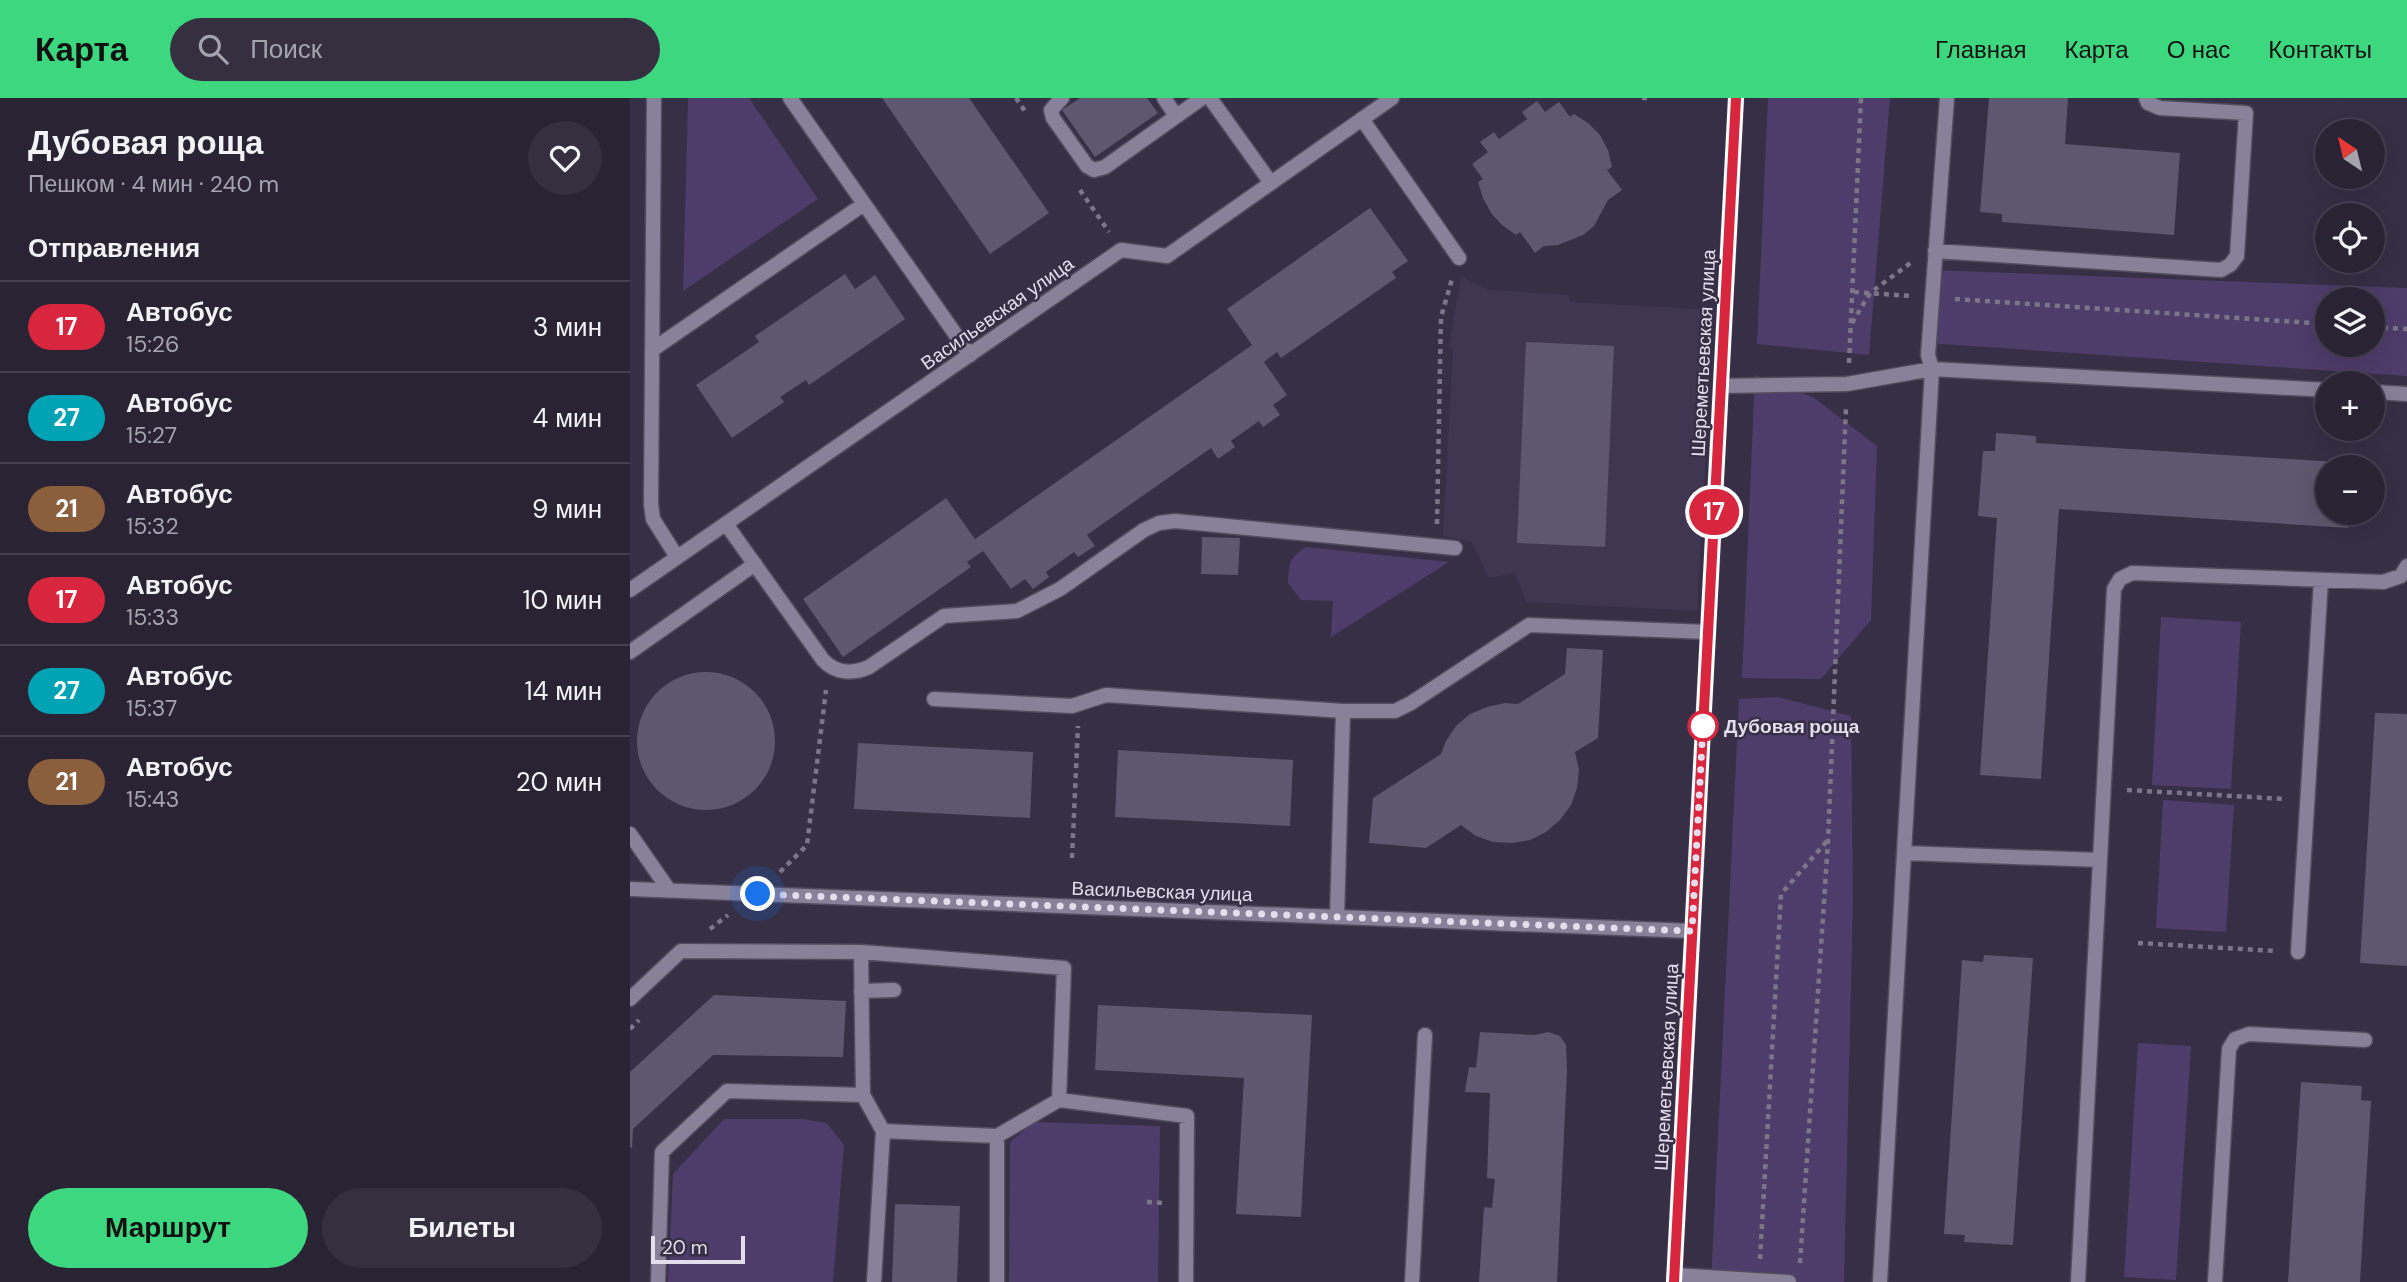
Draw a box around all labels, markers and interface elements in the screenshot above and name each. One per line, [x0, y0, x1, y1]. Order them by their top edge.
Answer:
search box [170, 18, 660, 81]
text: Карта [35, 28, 128, 71]
icon: search [194, 30, 232, 68]
text: Поиск [250, 32, 322, 66]
text: Главная [1935, 34, 2026, 65]
text: Карта [2064, 34, 2129, 65]
text: О нас [2167, 34, 2230, 65]
text: Контакты [2268, 34, 2372, 65]
north arrow [2315, 119, 2385, 189]
map controls [2315, 119, 2385, 525]
text: Дубовая роща [28, 121, 263, 164]
button: heart [528, 121, 602, 195]
text: Пешком · 4 мин · 240 m [28, 169, 279, 199]
button: locate [2315, 203, 2385, 273]
text: Отправления [28, 231, 200, 265]
street label: Шереметьевская улица [1686, 248, 1721, 457]
street label: Васильевская улица [916, 251, 1079, 376]
button: layers [2315, 287, 2385, 357]
text: Автобус [126, 295, 233, 329]
text: 3 мин [533, 310, 602, 344]
text: 17 [56, 311, 77, 342]
text: 15:26 [126, 329, 180, 359]
button: + [2315, 371, 2385, 441]
text: Автобус [126, 386, 233, 420]
text: 4 мин [533, 401, 602, 435]
text: 27 [53, 402, 80, 433]
text: 15:27 [126, 420, 177, 450]
button: − [2315, 455, 2385, 525]
text: Автобус [126, 477, 233, 511]
line badge: 17 [1682, 489, 1746, 535]
text: 9 мин [532, 492, 602, 526]
text: 21 [55, 493, 78, 524]
text: 17 [1703, 496, 1725, 527]
text: 15:32 [126, 511, 179, 541]
text: Автобус [126, 568, 233, 602]
text: 10 мин [522, 583, 602, 617]
text: 17 [56, 584, 77, 615]
text: 15:33 [126, 602, 179, 632]
text: Автобус [126, 659, 233, 693]
text: 14 мин [524, 674, 602, 708]
text: 27 [53, 675, 80, 706]
text: 15:37 [126, 693, 177, 723]
marker: Дубовая роща [1688, 711, 1718, 741]
place label: Дубовая роща [1724, 714, 1860, 739]
text: Автобус [126, 750, 233, 784]
text: 20 мин [516, 765, 602, 799]
text: 21 [55, 766, 78, 797]
text: 15:43 [126, 784, 179, 814]
your location [740, 876, 775, 911]
street label: Васильевская улица [1071, 876, 1253, 907]
street label: Шереметьевская улица [1649, 962, 1684, 1171]
button: Маршрут [28, 1188, 308, 1268]
button: Билеты [322, 1188, 602, 1268]
scale bar [651, 1233, 746, 1265]
text: 20 m [662, 1235, 708, 1260]

